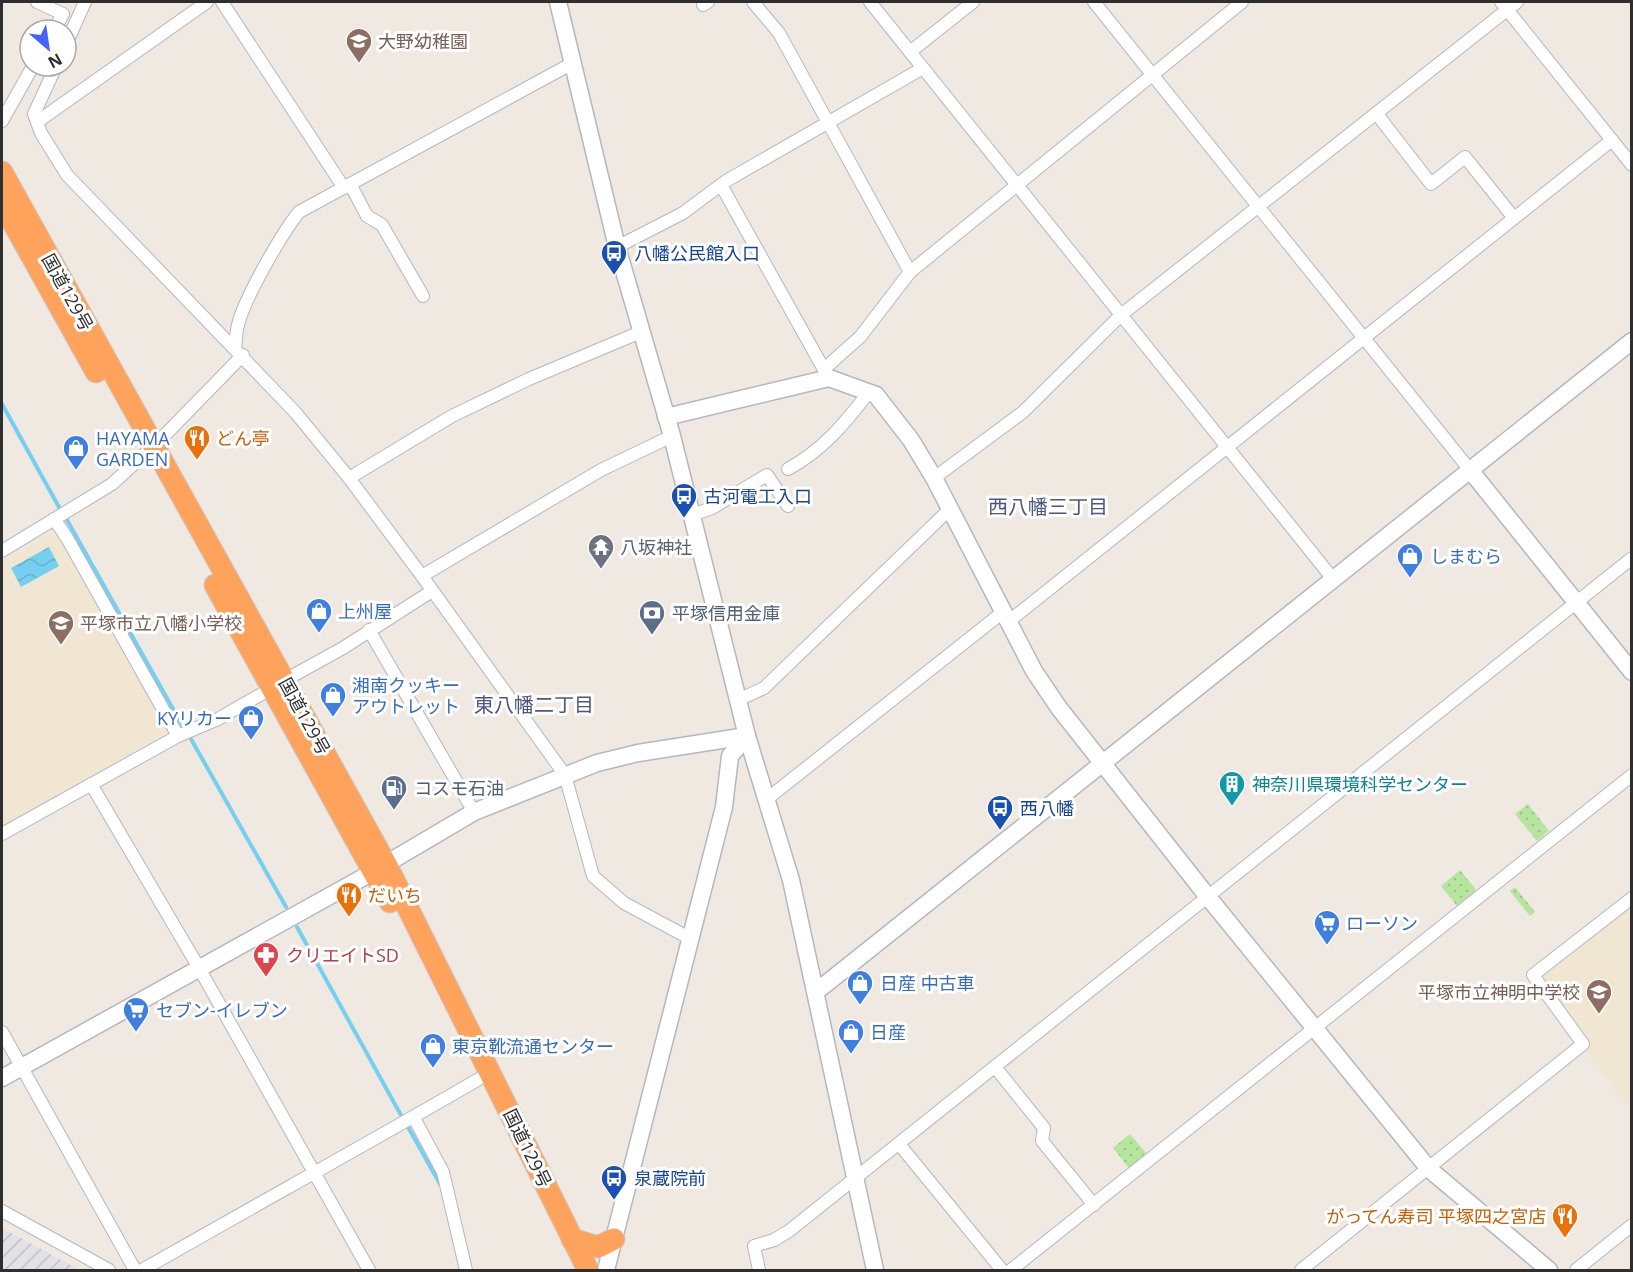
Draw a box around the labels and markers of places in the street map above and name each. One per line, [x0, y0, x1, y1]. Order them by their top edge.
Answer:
school or university icon: 大野幼稚園 [344, 26, 374, 64]
place label: 大野幼稚園 [378, 29, 468, 53]
bus stop icon: 八幡公民館入口 [599, 238, 629, 276]
place label: 八幡公民館入口 [634, 241, 760, 265]
restaurant icon: どん亭 [182, 423, 212, 461]
place label: HAYAMA GARDEN [96, 426, 170, 471]
place label: どん亭 [216, 426, 270, 450]
shop icon: HAYAMA GARDEN [61, 433, 91, 471]
bus stop icon: 古河電工入口 [669, 481, 699, 519]
place label: 古河電工入口 [704, 484, 812, 508]
temple icon: 八坂神社 [586, 532, 616, 570]
place label: 八坂神社 [620, 535, 692, 559]
shop icon: しまむら [1395, 541, 1425, 579]
place label: しまむら [1430, 544, 1502, 568]
shop icon: 上州屋 [304, 596, 334, 634]
bank icon: 平塚信用金庫 [637, 598, 667, 636]
place label: 上州屋 [338, 599, 392, 623]
place label: 平塚信用金庫 [672, 601, 780, 625]
school or university icon: 平塚市立八幡小学校 [46, 608, 76, 646]
place label: 平塚市立八幡小学校 [80, 611, 242, 635]
place label: 湘南クッキー アウトレット [352, 673, 460, 718]
shop icon: 湘南クッキー アウトレット [318, 680, 348, 718]
shop icon: KYリカー [236, 703, 266, 741]
place label: KYリカー [157, 706, 232, 730]
building icon: 神奈川県環境科学センター [1217, 769, 1247, 807]
place label: 神奈川県環境科学センター [1252, 772, 1468, 796]
fuel station icon: コスモ石油 [379, 773, 409, 811]
place label: コスモ石油 [414, 776, 504, 800]
bus stop icon: 西八幡 [985, 793, 1015, 831]
place label: 西八幡 [1020, 796, 1074, 820]
restaurant icon: だいち [334, 880, 364, 918]
place label: だいち [368, 883, 422, 907]
supermarket icon: ローソン [1312, 908, 1342, 946]
place label: ローソン [1346, 911, 1418, 935]
pharmacy icon: クリエイトSD [251, 940, 281, 978]
place label: クリエイトSD [286, 943, 399, 967]
shop icon: 日産 中古車 [845, 968, 875, 1006]
place label: 日産 中古車 [880, 971, 975, 995]
school or university icon: 平塚市立神明中学校 [1584, 977, 1614, 1015]
place label: 平塚市立神明中学校 [1418, 980, 1580, 1004]
supermarket icon: セブン-イレブン [121, 995, 151, 1033]
place label: セブン-イレブン [156, 998, 288, 1022]
shop icon: 日産 [836, 1017, 866, 1055]
place label: 日産 [870, 1020, 906, 1044]
shop icon: 東京靴流通センター [418, 1031, 448, 1069]
place label: 東京靴流通センター [452, 1034, 614, 1058]
bus stop icon: 泉蔵院前 [599, 1163, 629, 1201]
place label: 泉蔵院前 [634, 1166, 706, 1190]
restaurant icon: がってん寿司 平塚四之宮店 [1550, 1201, 1580, 1239]
place label: がってん寿司 平塚四之宮店 [1326, 1204, 1546, 1228]

